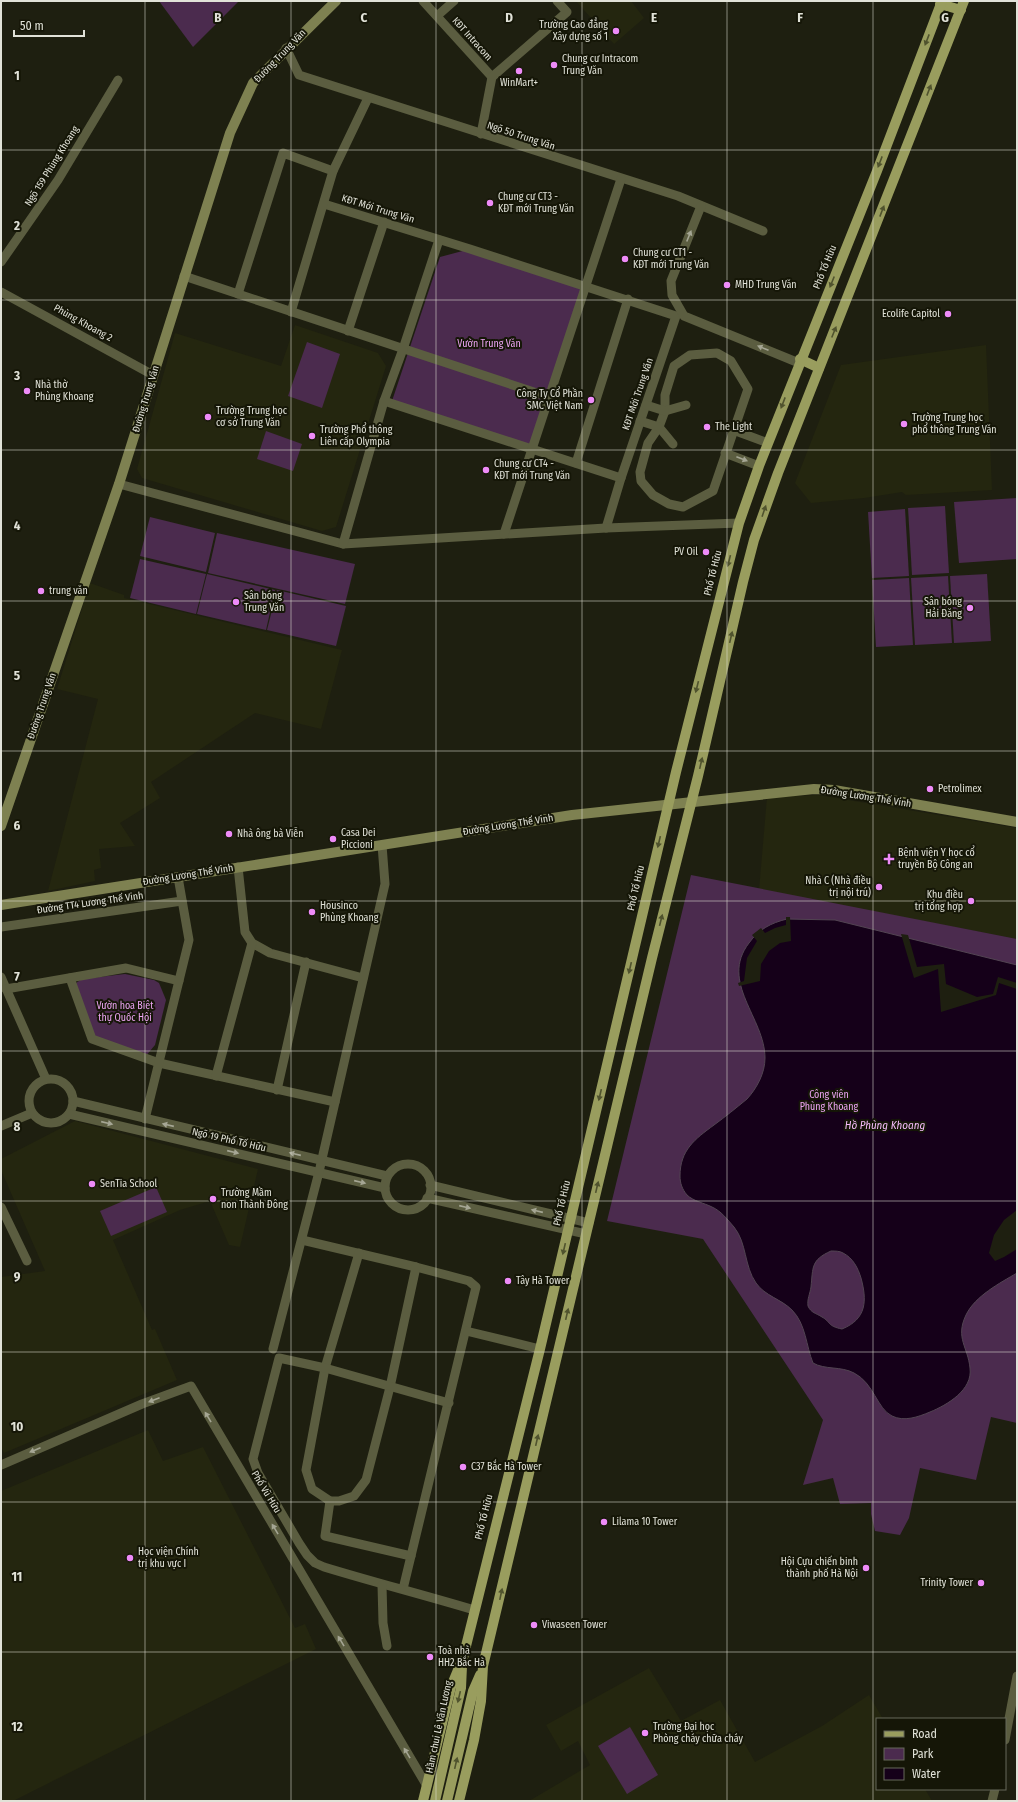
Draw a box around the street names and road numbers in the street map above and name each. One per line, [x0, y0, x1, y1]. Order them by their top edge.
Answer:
street label: KĐT Intracom [449, 15, 495, 63]
street label: Đường Trung Văn [252, 27, 308, 85]
street label: Ngõ 50 Trung Văn [486, 119, 556, 153]
street label: Ngõ 159 Phùng Khoang [22, 123, 82, 208]
street label: KĐT Mới Trung Văn [340, 192, 416, 226]
street label: Phố Tố Hữu [810, 243, 839, 291]
street label: Phùng Khoang 2 [52, 301, 115, 344]
street label: KĐT Mới Trung Văn [620, 356, 656, 432]
street label: Đường Trung Văn [130, 364, 162, 434]
street label: Phố Tố Hữu [701, 549, 724, 597]
street label: Đường Trung Văn [25, 671, 59, 741]
street label: Đường Lương Thế Vinh [820, 783, 912, 810]
street label: Đường Lương Thế Vinh [462, 811, 554, 838]
street label: Đường Lương Thế Vinh [142, 861, 234, 888]
street label: Phố Tố Hữu [624, 864, 647, 912]
street label: Đường TT4 Lương Thế Vinh [36, 889, 144, 916]
street label: Ngõ 19 Phố Tố Hữu [191, 1125, 267, 1154]
street label: Phố Tố Hữu [550, 1179, 573, 1227]
street label: Phố Vũ Hữu [249, 1468, 284, 1515]
street label: Phố Tố Hữu [472, 1493, 495, 1541]
street label: Hầm chui Lê Văn Lương [422, 1679, 455, 1774]

